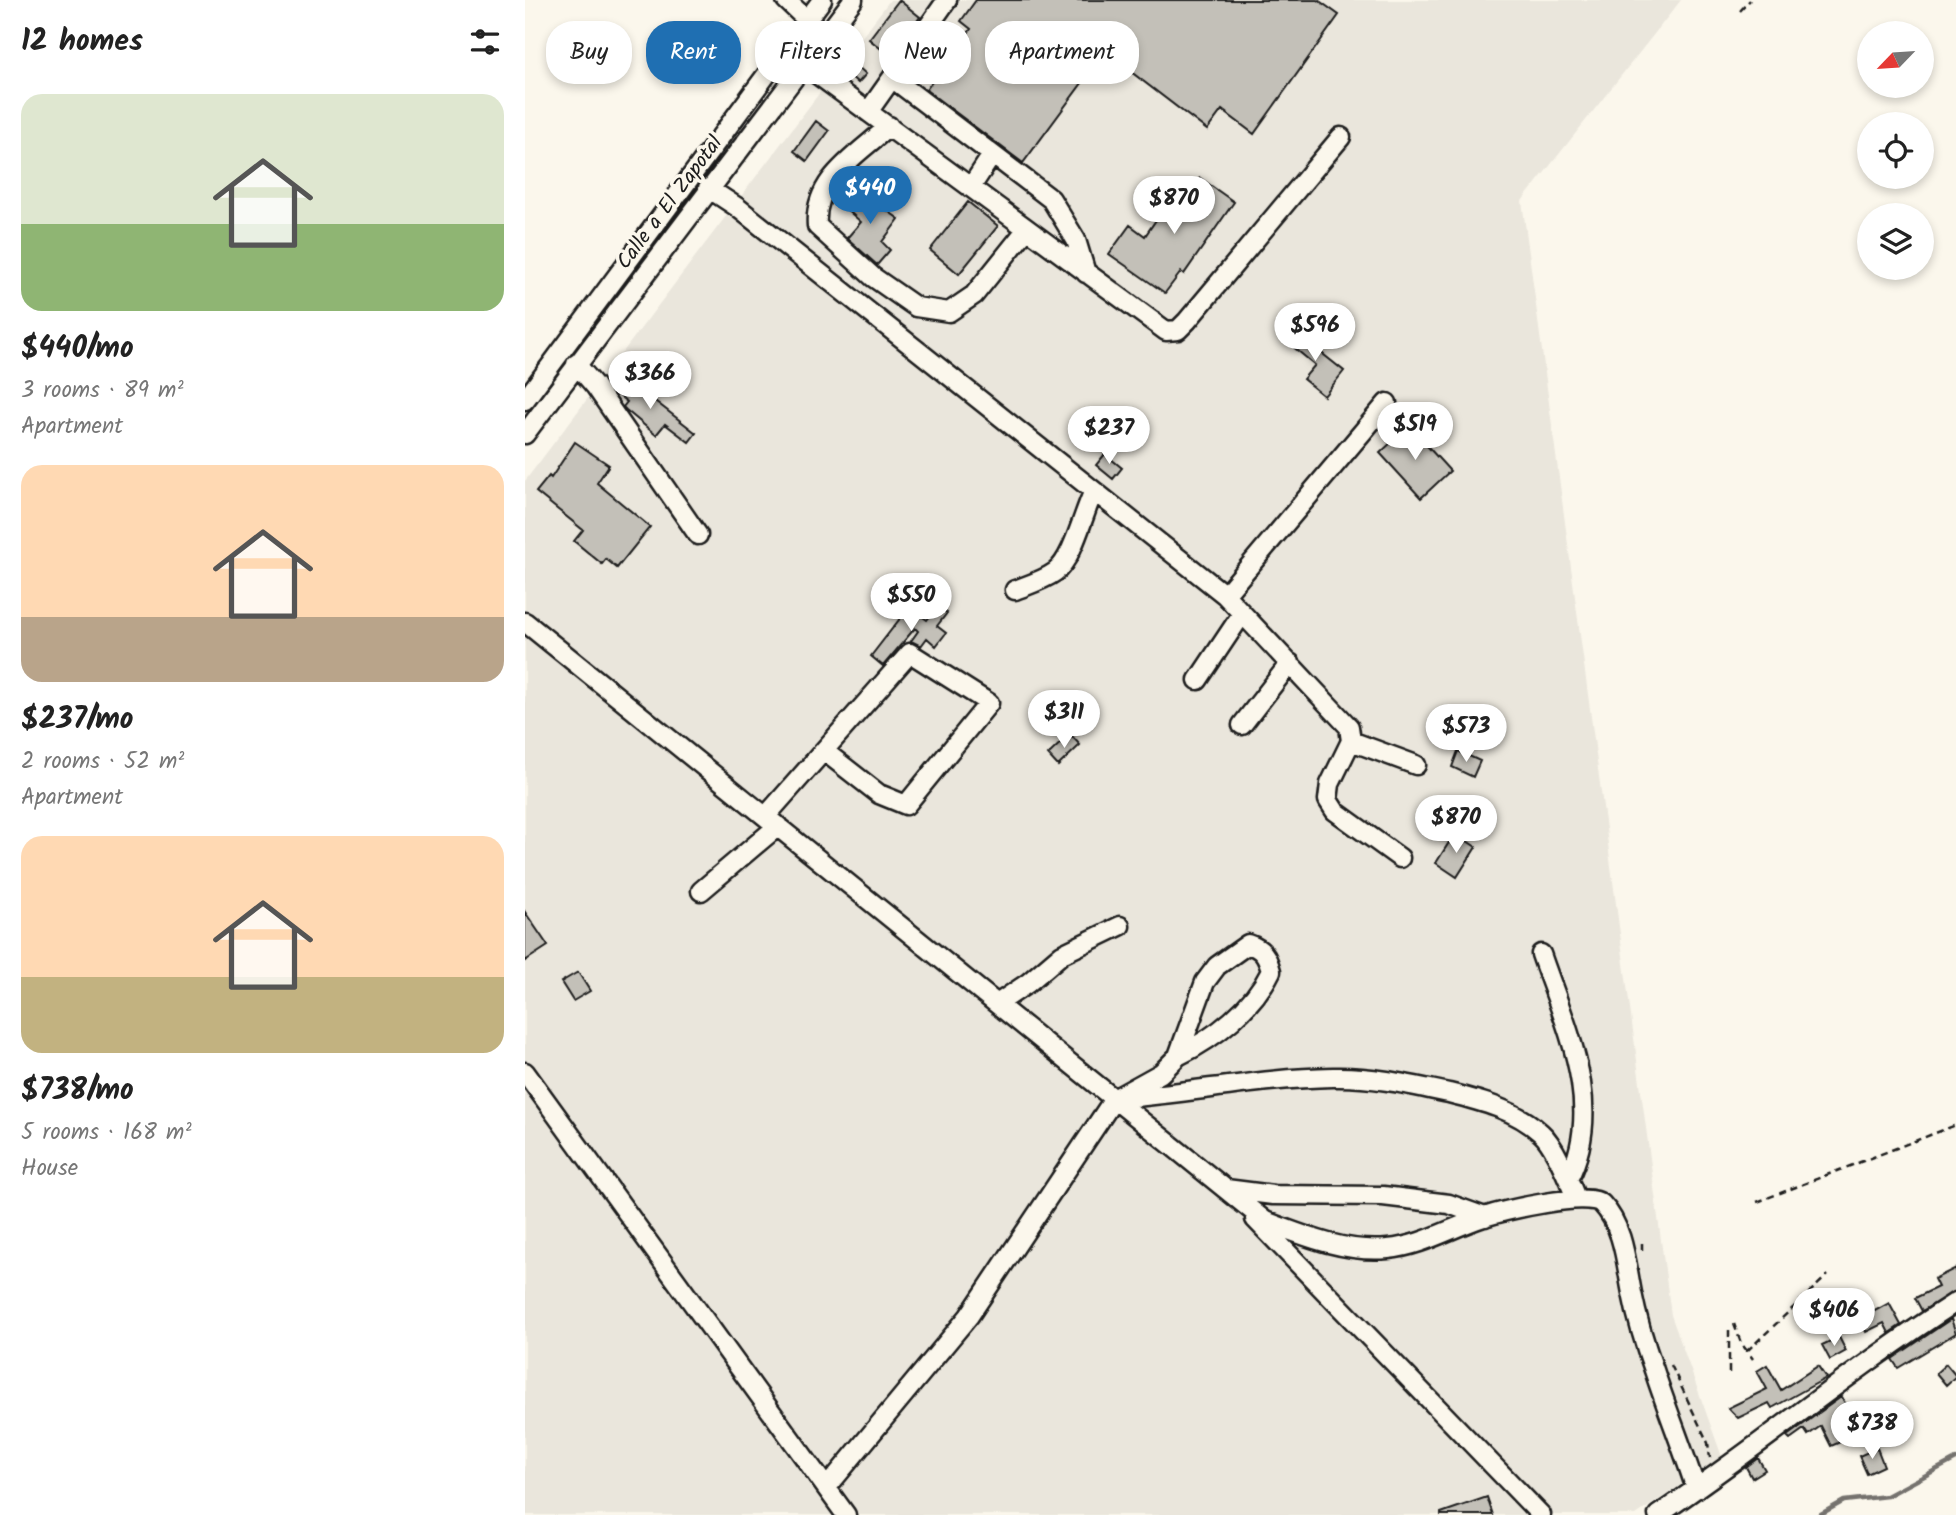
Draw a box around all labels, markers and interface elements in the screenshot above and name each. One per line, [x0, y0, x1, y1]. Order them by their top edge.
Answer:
text: 12 homes [21, 18, 143, 66]
chip: Buy [546, 21, 632, 84]
chip: Rent [646, 21, 741, 84]
chip: Filters [755, 21, 865, 84]
chip: New [879, 21, 971, 84]
chip: Apartment [985, 21, 1139, 84]
north arrow [1857, 21, 1934, 98]
map controls [1857, 21, 1934, 280]
icon: filters [466, 23, 504, 61]
button: locate [1857, 112, 1934, 189]
street label: Calle a El Zapotal [609, 129, 732, 277]
icon: home [200, 140, 326, 266]
pin: $440 [829, 166, 911, 226]
text: $440 [845, 171, 895, 207]
pin: $870 [1133, 176, 1215, 236]
text: $870 [1149, 181, 1199, 217]
button: layers [1857, 203, 1934, 280]
pin: $596 [1274, 304, 1356, 363]
text: $596 [1290, 308, 1340, 344]
text: $440/mo [21, 325, 134, 373]
pin: $366 [609, 352, 691, 411]
text: $366 [624, 356, 676, 392]
text: 3 rooms · 89 m² [21, 373, 184, 409]
pin: $519 [1374, 402, 1456, 462]
pin: $237 [1068, 406, 1150, 466]
text: $519 [1393, 407, 1437, 443]
text: Apartment [21, 409, 123, 445]
text: $237 [1084, 411, 1134, 447]
icon: home [200, 511, 326, 637]
pin: $550 [870, 574, 952, 633]
text: $550 [887, 578, 935, 614]
pin: $311 [1023, 690, 1105, 750]
text: $311 [1044, 695, 1084, 731]
text: $237/mo [21, 696, 134, 744]
pin: $573 [1425, 704, 1507, 764]
text: $573 [1442, 709, 1490, 745]
text: 2 rooms · 52 m² [21, 744, 184, 780]
text: Apartment [21, 780, 123, 816]
pin: $870 [1415, 796, 1497, 855]
text: $870 [1431, 800, 1481, 836]
icon: home [200, 882, 326, 1008]
text: $738/mo [21, 1067, 134, 1115]
text: 5 rooms · 168 m² [21, 1115, 192, 1151]
text: House [21, 1151, 78, 1187]
pin: $406 [1793, 1288, 1875, 1348]
text: $406 [1809, 1293, 1859, 1329]
pin: $738 [1831, 1402, 1913, 1461]
text: $738 [1847, 1406, 1897, 1442]

